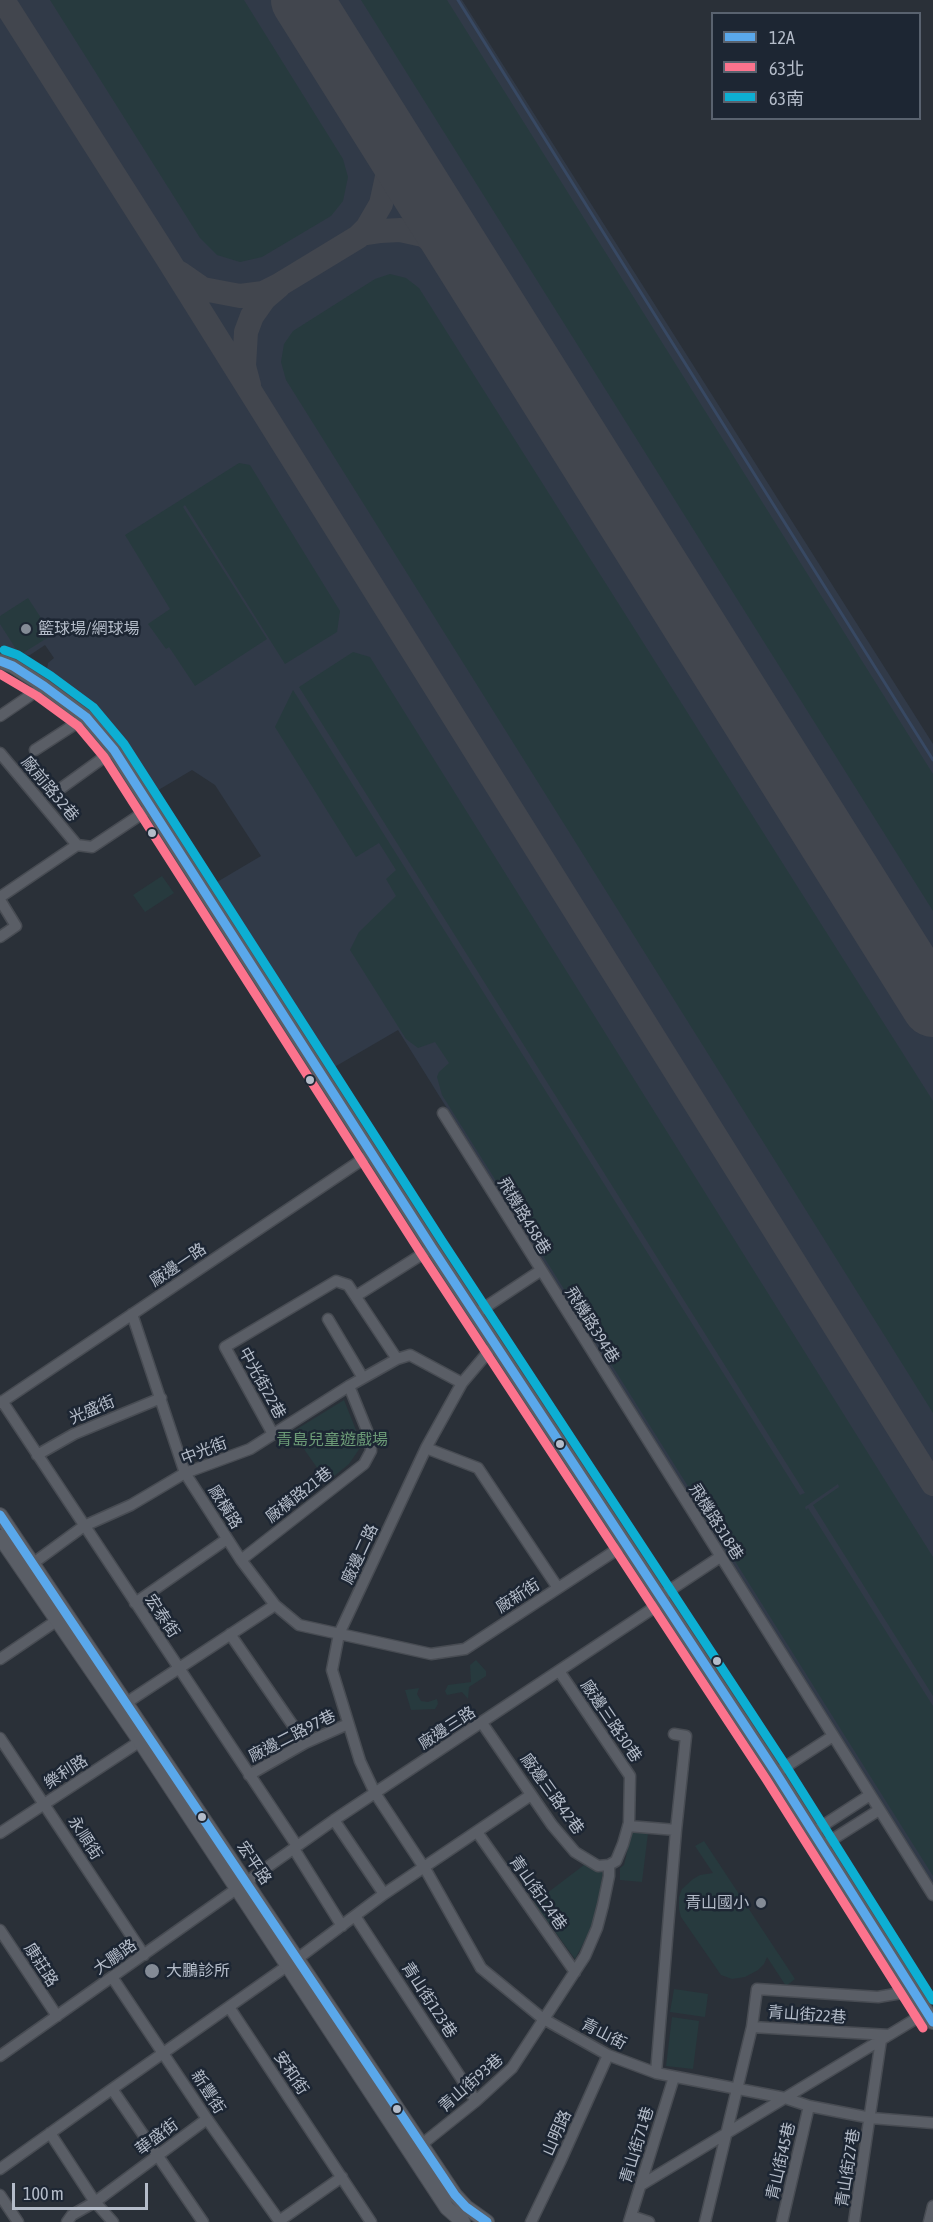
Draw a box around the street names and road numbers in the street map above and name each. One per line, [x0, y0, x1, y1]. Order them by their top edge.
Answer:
street label: 廠前路32巷 [17, 753, 83, 825]
street label: 飛機路458巷 [493, 1174, 555, 1258]
street label: 廠邊一路 [146, 1239, 210, 1291]
street label: 飛機路394巷 [561, 1283, 623, 1367]
street label: 中光街22巷 [234, 1344, 290, 1422]
street label: 光盛街 [66, 1392, 118, 1428]
street label: 中光街 [178, 1433, 230, 1469]
street label: 廠橫路21巷 [262, 1463, 336, 1527]
street label: 飛機路318巷 [685, 1480, 747, 1564]
street label: 廠橫路 [204, 1482, 246, 1532]
street label: 廠邊二路 [338, 1521, 382, 1587]
street label: 廠新街 [493, 1575, 543, 1617]
street label: 宏泰街 [141, 1591, 183, 1641]
street label: 廠邊三路30巷 [576, 1676, 646, 1766]
street label: 廠邊三路 [415, 1703, 479, 1753]
street label: 廠邊二路97巷 [245, 1706, 339, 1766]
street label: 廠邊三路42巷 [516, 1750, 588, 1838]
street label: 樂利路 [41, 1751, 91, 1793]
street label: 永順街 [64, 1813, 106, 1863]
street label: 宏平路 [233, 1838, 275, 1888]
street label: 青山街124巷 [505, 1852, 571, 1934]
street label: 大鵬路 [90, 1935, 140, 1979]
street label: 康莊路 [20, 1940, 62, 1990]
street label: 青山街123巷 [397, 1958, 461, 2042]
street label: 青山街22巷 [767, 2003, 847, 2027]
street label: 青山街 [578, 2015, 630, 2053]
street label: 安和街 [270, 2048, 312, 2098]
street label: 青山街93巷 [435, 2050, 507, 2116]
street label: 新豐街 [187, 2067, 229, 2117]
street label: 青山街71巷 [616, 2104, 658, 2186]
street label: 山明路 [538, 2107, 576, 2159]
street label: 華盛街 [132, 2115, 182, 2159]
street label: 青山街45巷 [763, 2120, 799, 2202]
street label: 青山街27巷 [832, 2127, 864, 2209]

